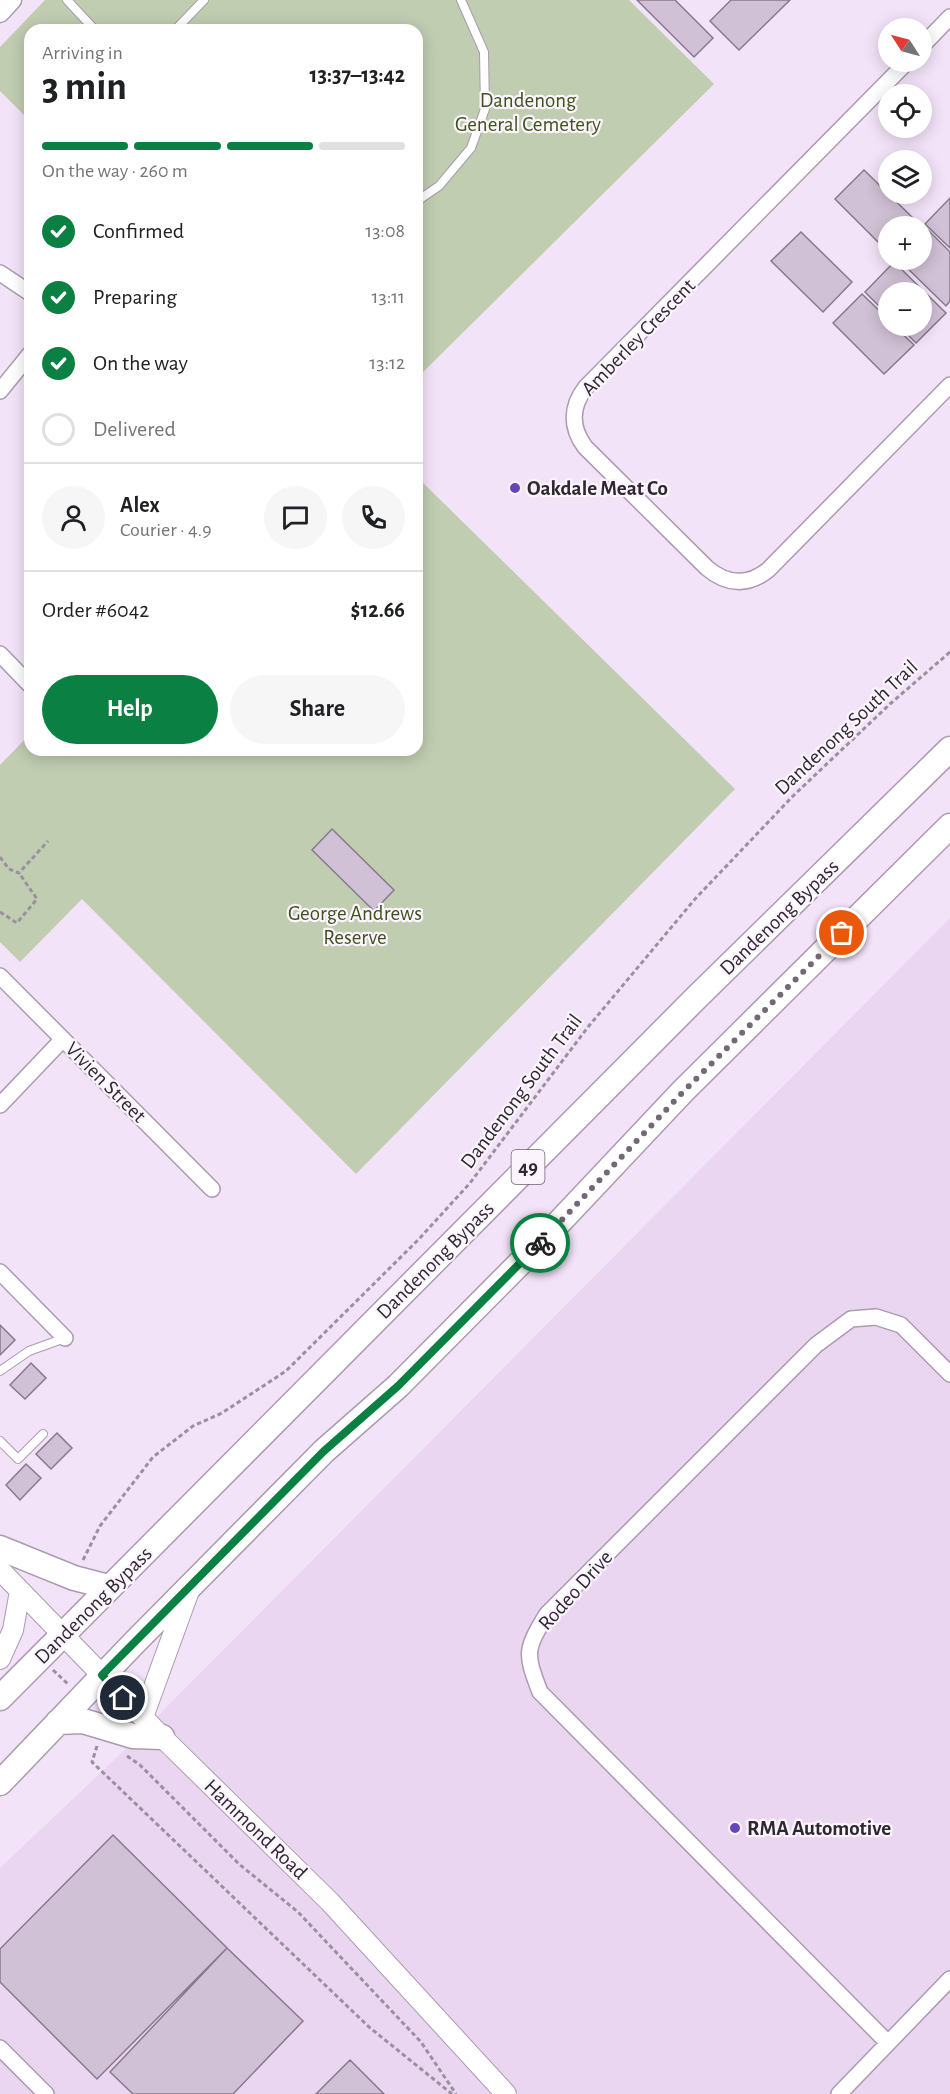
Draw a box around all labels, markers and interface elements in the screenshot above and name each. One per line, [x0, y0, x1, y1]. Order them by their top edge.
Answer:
north arrow [878, 18, 932, 72]
map controls [878, 18, 932, 336]
text: Arriving in [42, 43, 123, 63]
text: 13:37–13:42 [310, 64, 405, 86]
text: 3 min [42, 68, 127, 107]
button: locate [878, 84, 932, 138]
park label: Dandenong General Cemetery [455, 90, 601, 135]
button: layers [878, 150, 932, 204]
text: On the way · 260 m [42, 161, 188, 181]
icon: check [42, 215, 75, 248]
button: + [878, 216, 932, 270]
text: Confirmed [93, 220, 184, 242]
text: 13:08 [365, 221, 405, 241]
street label: Amberley Crescent [578, 275, 699, 400]
icon: check [42, 281, 75, 314]
button: − [878, 282, 932, 336]
text: Preparing [93, 286, 177, 308]
text: 13:11 [372, 287, 405, 307]
icon: check [42, 347, 75, 380]
text: On the way [93, 352, 188, 374]
text: 13:12 [369, 353, 405, 373]
text: Delivered [93, 418, 176, 440]
place label: Oakdale Meat Co [527, 478, 668, 499]
marker: Oakdale Meat Co [508, 481, 522, 495]
button: person [42, 486, 105, 549]
button: chat [264, 486, 327, 549]
button: phone [342, 486, 405, 549]
text: Alex [120, 494, 160, 516]
text: Courier · 4.9 [120, 520, 212, 540]
text: Order #6042 [42, 599, 149, 621]
text: $12.66 [351, 599, 405, 621]
street label: Dandenong South Trail [771, 656, 922, 799]
button: Help [42, 675, 218, 744]
button: Share [230, 675, 405, 744]
street label: Dandenong Bypass [716, 856, 843, 979]
park label: George Andrews Reserve [288, 903, 422, 948]
pin [816, 907, 867, 958]
icon: bag [825, 916, 858, 949]
street label: Dandenong South Trail [457, 1010, 586, 1172]
street label: Vivien Street [61, 1038, 150, 1127]
road number: 49 [512, 1150, 544, 1184]
street label: Dandenong Bypass [373, 1198, 498, 1323]
courier [510, 1213, 570, 1273]
icon: bike [524, 1227, 557, 1260]
street label: Dandenong Bypass [31, 1543, 156, 1668]
street label: Rodeo Drive [534, 1546, 616, 1634]
pin [97, 1672, 148, 1723]
icon: home [106, 1681, 139, 1714]
street label: Hammond Road [200, 1775, 311, 1883]
place label: RMA Automotive [747, 1818, 891, 1839]
marker: RMA Automotive [728, 1821, 742, 1835]

